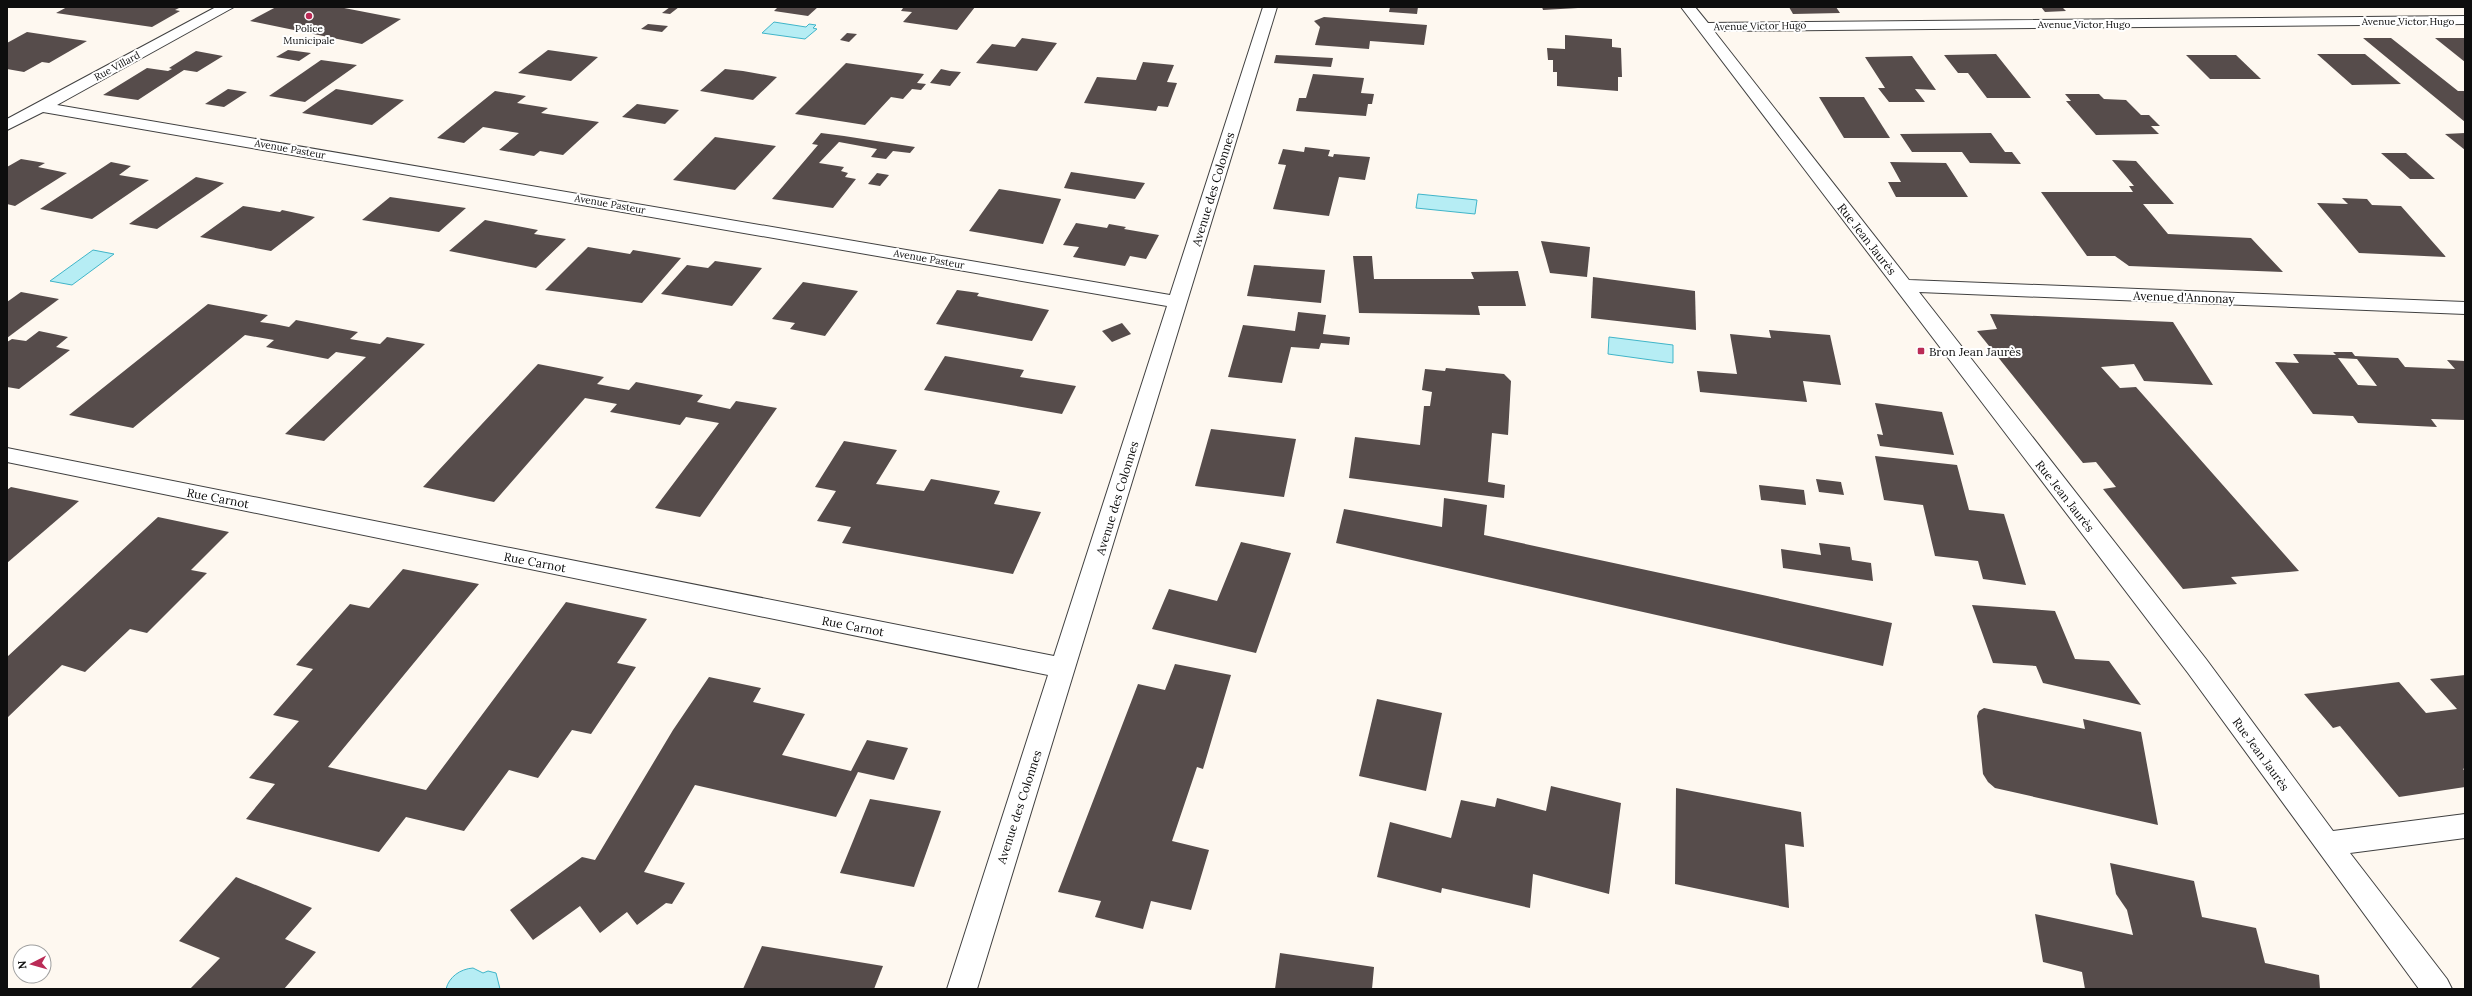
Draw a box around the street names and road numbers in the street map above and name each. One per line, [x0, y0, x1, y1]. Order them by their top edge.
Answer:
street label: Avenue Victor Hugo [2361, 15, 2454, 28]
street label: Avenue Victor Hugo [2037, 18, 2130, 31]
street label: Avenue Victor Hugo [1713, 19, 1807, 33]
street label: Rue Villard [92, 48, 142, 84]
street label: Avenue des Colonnes [1188, 130, 1238, 249]
street label: Avenue Pasteur [252, 136, 327, 162]
street label: Avenue Pasteur [572, 191, 647, 217]
street label: Rue Jean Jaurès [1834, 200, 1900, 278]
street label: Avenue Pasteur [891, 246, 966, 272]
street label: Avenue d'Annonay [2132, 288, 2236, 306]
street label: Avenue des Colonnes [1092, 439, 1142, 558]
street label: Rue Jean Jaurès [2032, 457, 2098, 535]
street label: Rue Carnot [186, 485, 251, 511]
street label: Rue Carnot [503, 549, 568, 575]
street label: Rue Carnot [821, 613, 886, 639]
street label: Rue Jean Jaurès [2230, 715, 2293, 794]
street label: Avenue des Colonnes [993, 748, 1045, 867]

